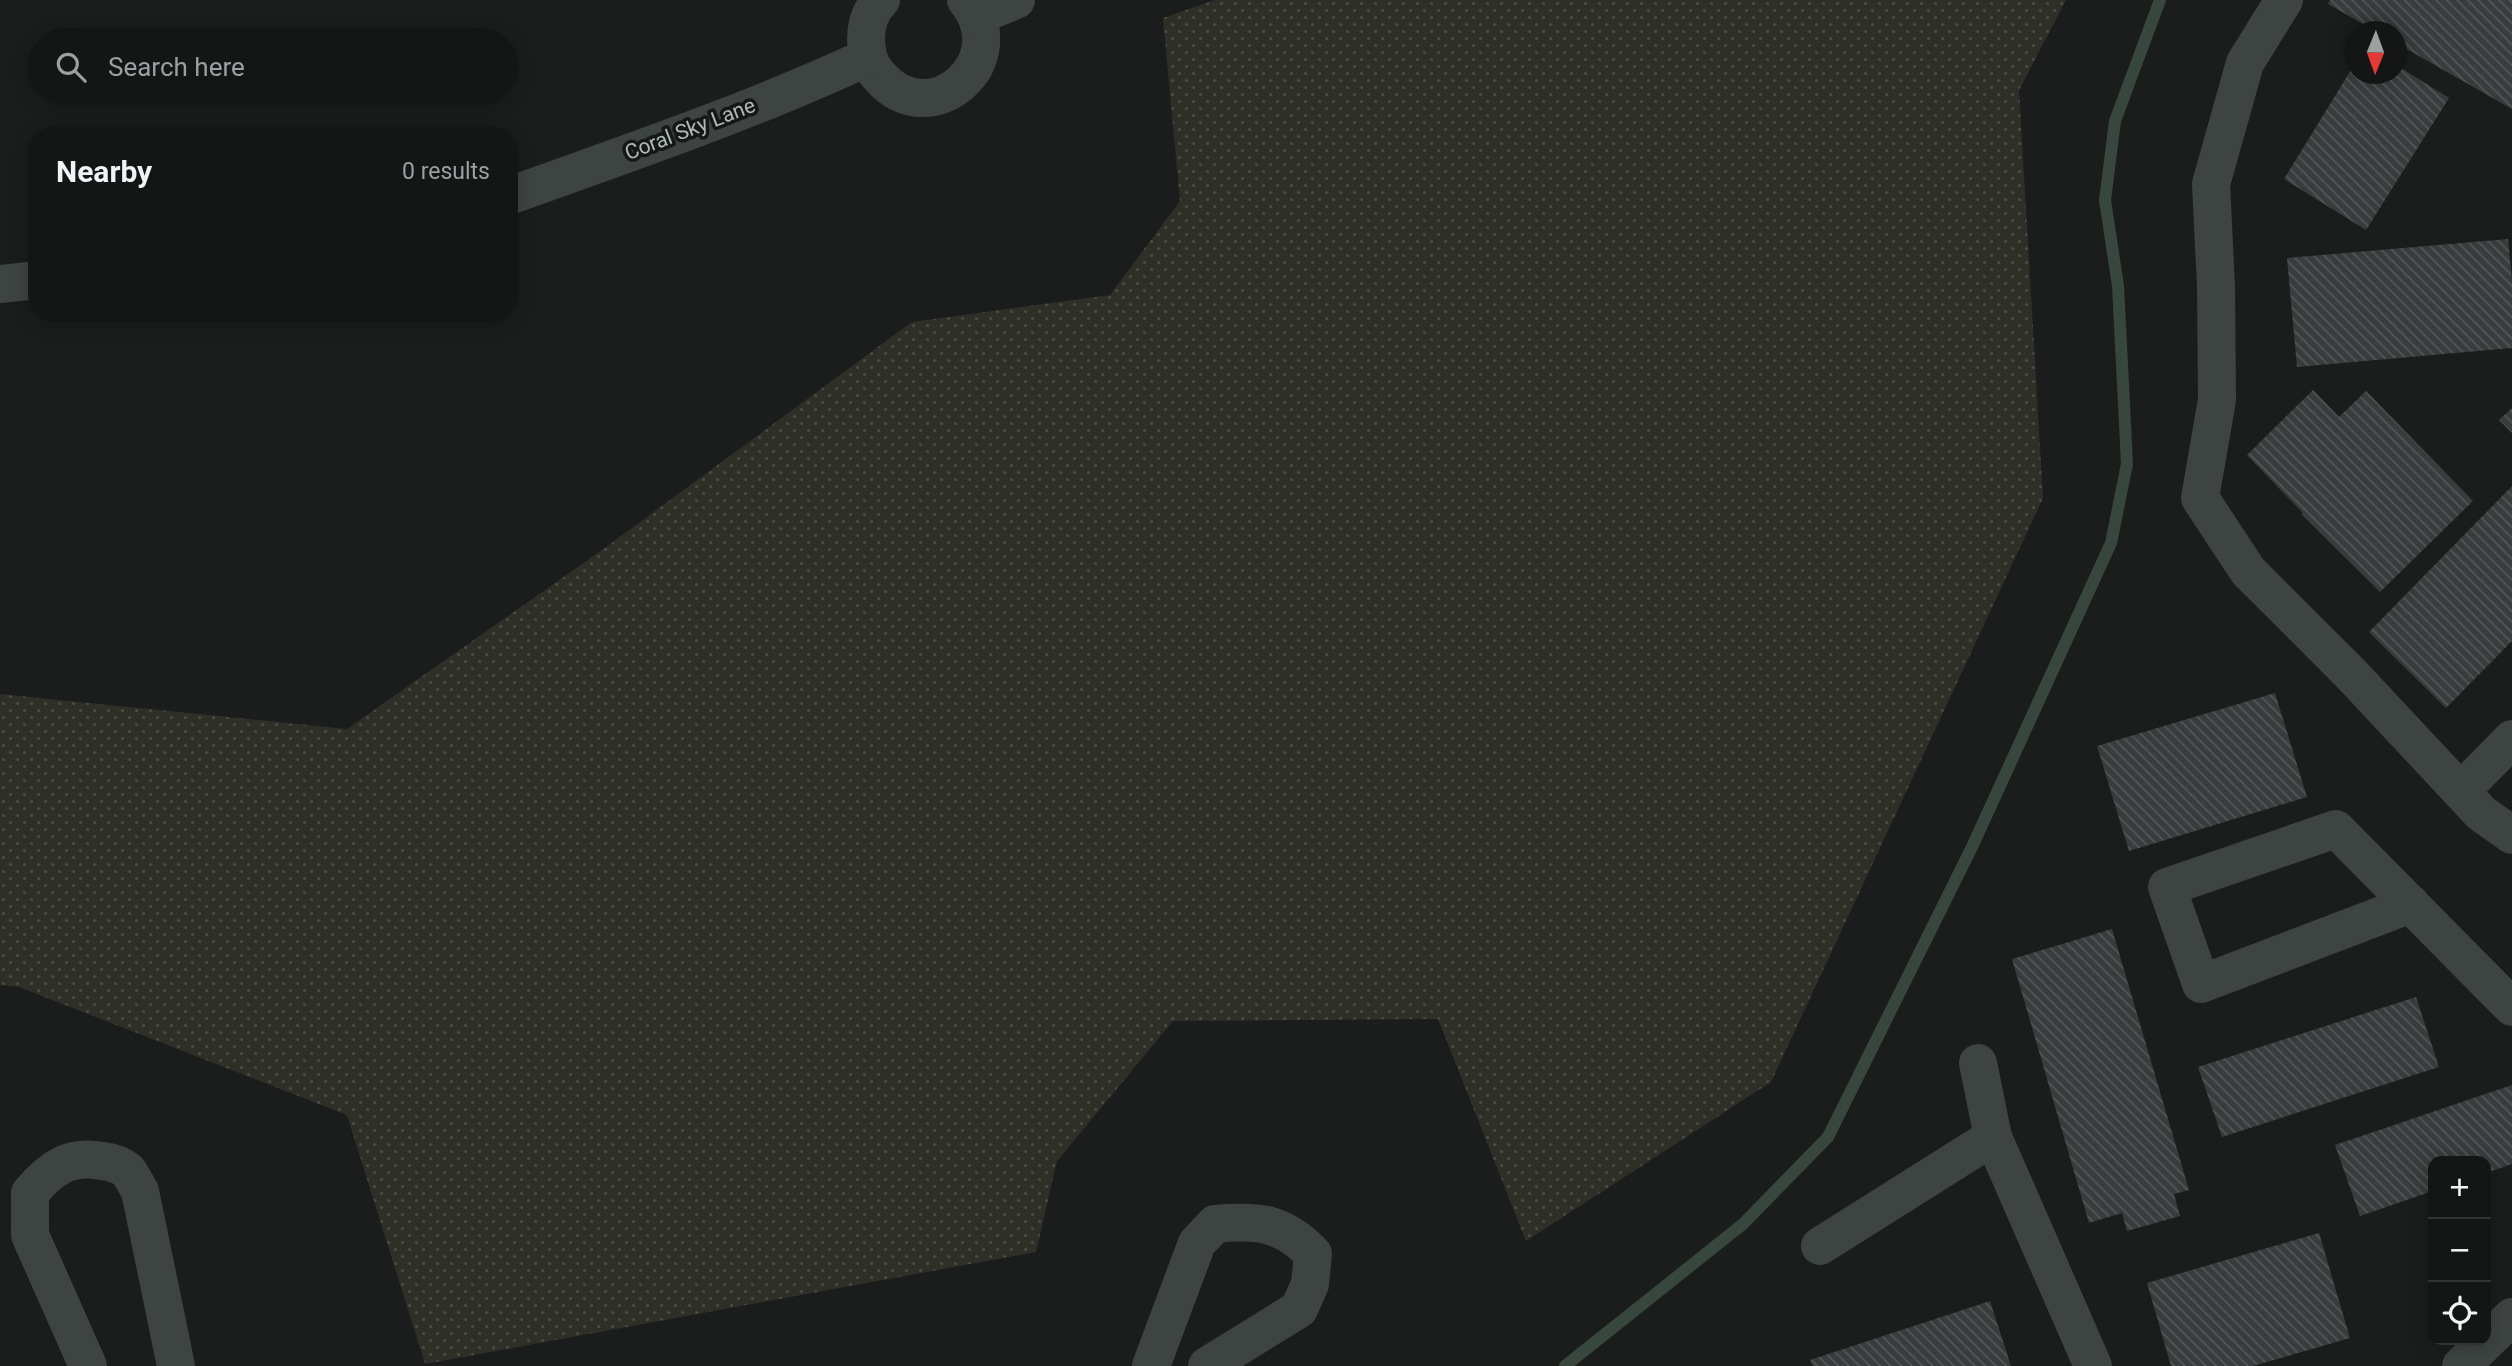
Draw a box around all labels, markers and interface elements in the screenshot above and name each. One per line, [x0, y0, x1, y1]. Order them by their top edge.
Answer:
north arrow [2344, 21, 2407, 84]
search box [28, 28, 518, 105]
icon: search [52, 48, 90, 86]
text: Search here [108, 52, 245, 82]
street label: Coral Sky Lane [621, 93, 759, 165]
text: Nearby [56, 154, 152, 189]
text: 0 results [402, 158, 490, 185]
map controls [2428, 1156, 2491, 1345]
button: + [2428, 1156, 2491, 1219]
button: − [2428, 1219, 2491, 1282]
button: locate [2428, 1282, 2491, 1345]

